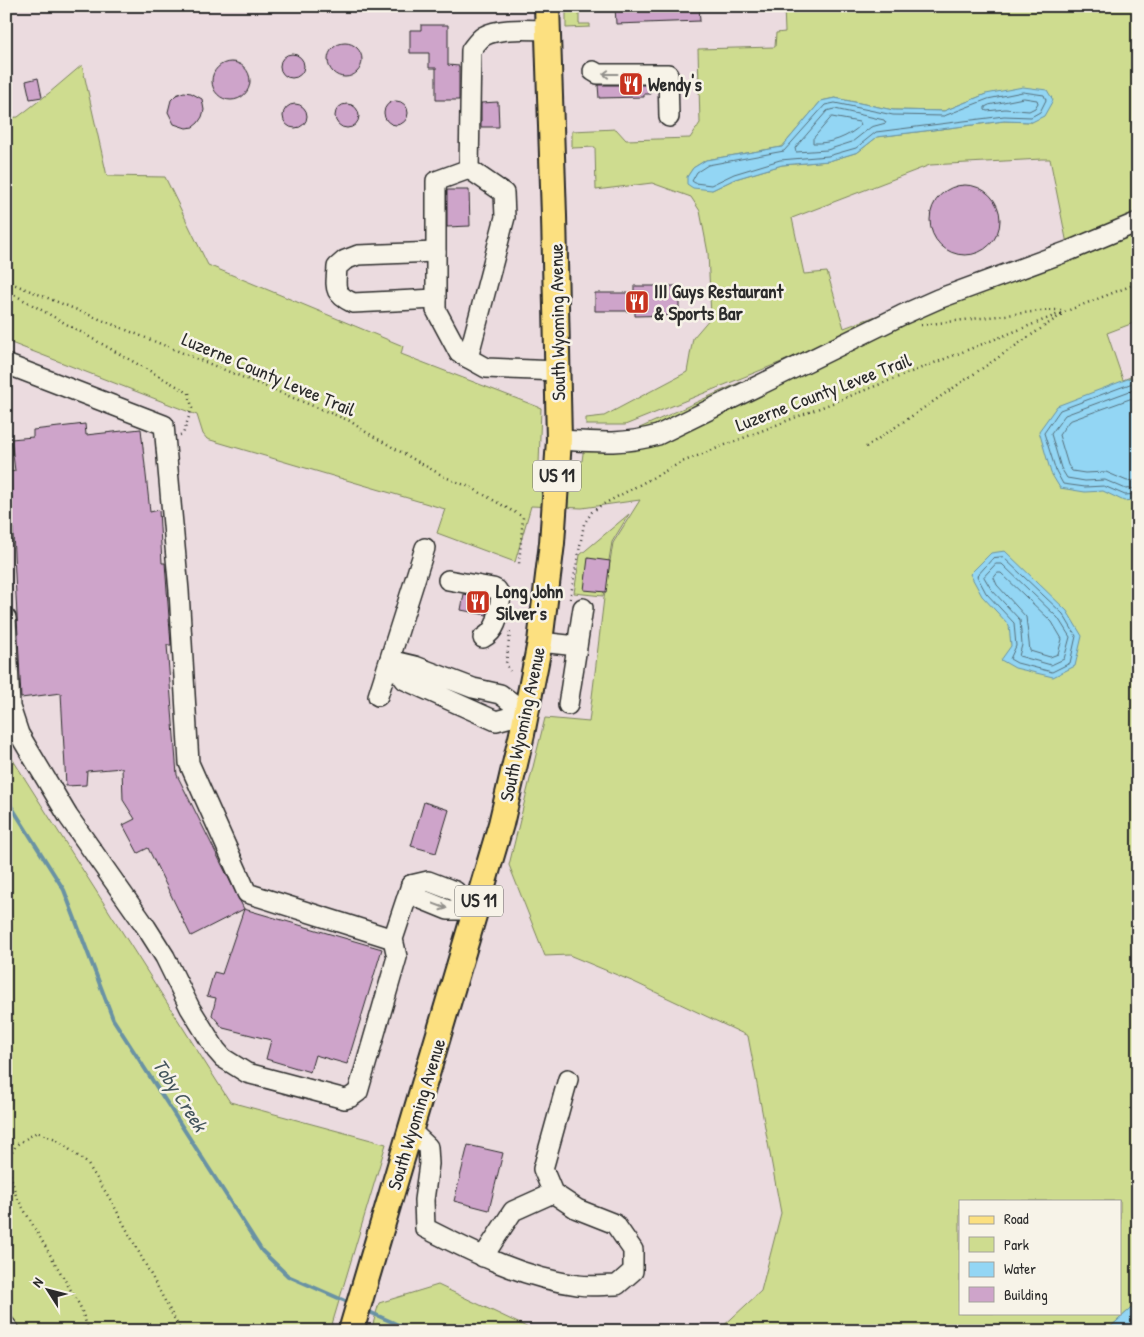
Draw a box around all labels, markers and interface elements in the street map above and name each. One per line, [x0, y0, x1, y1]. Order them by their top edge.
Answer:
one-way arrow [602, 69, 618, 79]
restaurant icon: Wendy's [618, 71, 644, 97]
place label: Wendy's [648, 71, 702, 98]
street label: South Wyoming Avenue [543, 243, 571, 401]
place label: III Guys Restaurant & Sports Bar [654, 278, 785, 327]
restaurant icon: III Guys Restaurant & Sports Bar [624, 289, 650, 315]
street label: Luzerne County Levee Trail [178, 326, 361, 423]
street label: Luzerne County Levee Trail [731, 346, 915, 437]
road number: US 11 [533, 461, 581, 492]
place label: Long John Silver's [496, 578, 564, 626]
restaurant icon: Long John Silver's [465, 589, 491, 615]
street label: South Wyoming Avenue [493, 644, 551, 804]
road number: US 11 [455, 886, 503, 916]
one-way arrow [432, 902, 447, 912]
street label: South Wyoming Avenue [381, 1035, 452, 1193]
water label: Toby Creek [146, 1053, 215, 1138]
legend [959, 1200, 1122, 1314]
text: Road [1004, 1208, 1029, 1229]
text: Park [1004, 1234, 1029, 1255]
text: Water [1004, 1258, 1036, 1279]
north arrow [22, 1264, 72, 1314]
text: N [27, 1273, 47, 1291]
text: Building [1004, 1284, 1048, 1305]

